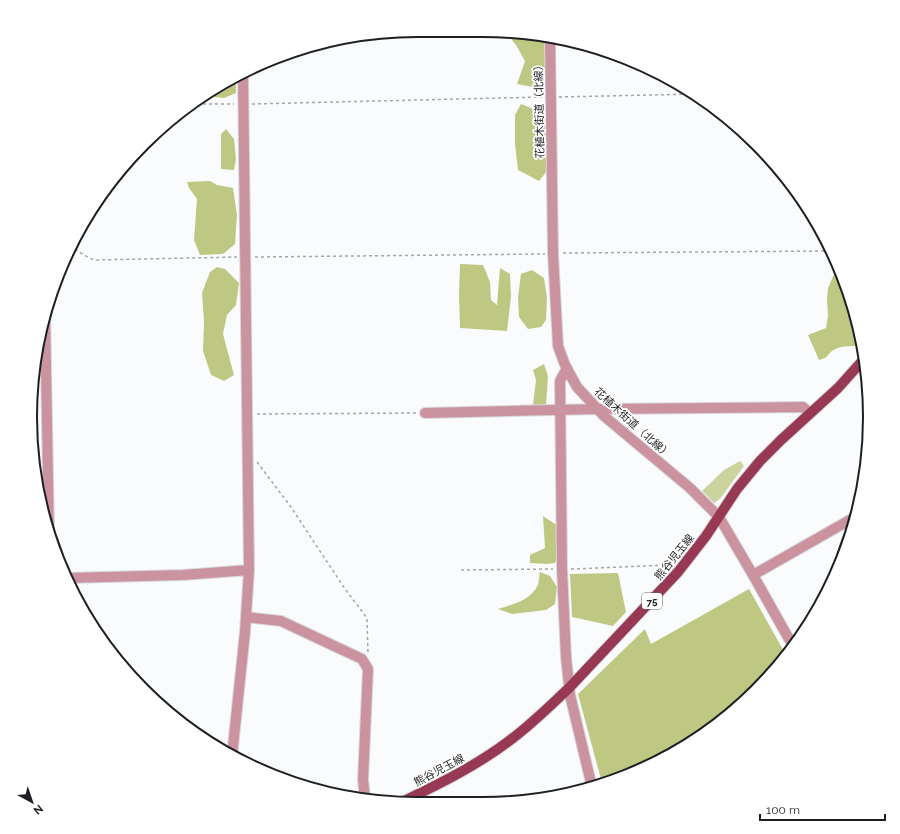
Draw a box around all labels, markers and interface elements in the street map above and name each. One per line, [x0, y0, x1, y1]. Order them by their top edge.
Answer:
street label: 花植木街道（北線） [532, 59, 547, 159]
street label: 花植木街道（北線） [592, 385, 674, 461]
street label: 熊谷児玉線 [652, 532, 697, 583]
road number: 75 [642, 593, 662, 609]
street label: 熊谷児玉線 [412, 752, 467, 789]
north arrow [12, 782, 52, 822]
scale bar [760, 796, 885, 822]
text: N [31, 802, 46, 817]
text: 100 m [766, 803, 800, 817]

